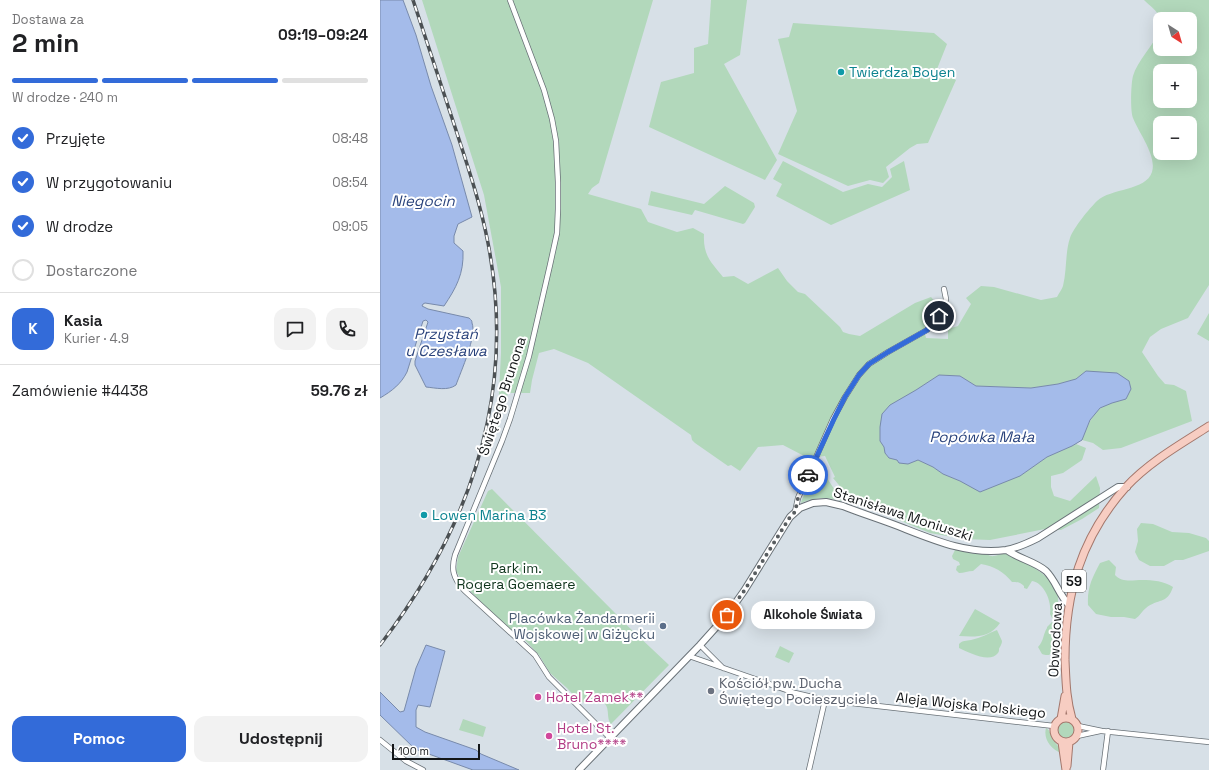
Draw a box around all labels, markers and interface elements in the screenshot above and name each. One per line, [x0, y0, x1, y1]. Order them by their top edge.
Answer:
text: Dostawa za [12, 11, 84, 28]
north arrow [1153, 12, 1197, 56]
map controls [1153, 12, 1197, 160]
text: 09:19–09:24 [278, 25, 368, 44]
text: 2 min [12, 26, 79, 60]
place label: Twierdza Boyen [849, 63, 955, 81]
button: + [1153, 64, 1197, 108]
marker: Twierdza Boyen [836, 67, 846, 77]
text: W drodze · 240 m [12, 89, 118, 106]
button: − [1153, 116, 1197, 160]
icon: check [12, 127, 34, 149]
text: Przyjęte [46, 129, 105, 148]
text: 08:48 [332, 130, 368, 147]
icon: check [12, 171, 34, 193]
text: W przygotowaniu [46, 173, 172, 192]
text: 08:54 [332, 174, 368, 191]
water label: Niegocin [391, 191, 455, 210]
icon: check [12, 215, 34, 237]
text: W drodze [46, 217, 113, 236]
text: 09:05 [332, 218, 368, 235]
text: Dostarczone [46, 261, 137, 280]
pin [922, 299, 956, 333]
icon: home [928, 305, 950, 327]
button: chat [274, 308, 316, 350]
button: phone [326, 308, 368, 350]
text: Kasia [64, 311, 103, 330]
text: K [28, 319, 38, 338]
water label: Przystań u Czesława [405, 324, 487, 360]
text: Kurier · 4.9 [64, 330, 129, 347]
street label: Świętego Brunona [474, 334, 530, 458]
text: Zamówienie #4438 [12, 381, 148, 400]
text: 59.76 zł [311, 381, 368, 400]
water label: Popówka Mała [930, 427, 1035, 446]
courier [788, 455, 828, 495]
icon: car [797, 464, 819, 486]
street label: Stanisława Moniuszki [831, 483, 975, 545]
place label: Lowen Marina B3 [432, 506, 546, 524]
marker: Lowen Marina B3 [419, 510, 429, 520]
park label: Park im. Rogera Goemaere [456, 559, 576, 593]
road number: 59 [1062, 570, 1086, 592]
pin [710, 598, 744, 632]
callout: Alkohole Świata [751, 601, 875, 629]
street label: Obwodowa [1044, 602, 1066, 678]
icon: bag [716, 604, 738, 626]
text: Alkohole Świata [764, 606, 862, 623]
place label: Placówka Żandarmerii Wojskowej w Giżycku [509, 609, 655, 643]
marker: Placówka Żandarmerii Wojskowej w Giżycku [658, 621, 668, 631]
place label: Kościół pw. Ducha Świętego Pocieszyciela [719, 674, 878, 708]
marker: Kościół pw. Ducha Świętego Pocieszyciela [706, 686, 716, 696]
place label: Hotel Zamek** [546, 688, 644, 706]
street label: Aleja Wojska Polskiego [895, 688, 1047, 722]
marker: Hotel Zamek** [533, 692, 543, 702]
button: Pomoc [12, 716, 186, 762]
button: Udostępnij [194, 716, 368, 762]
place label: Hotel St. Bruno**** [557, 719, 626, 753]
marker: Hotel St. Bruno**** [544, 731, 554, 741]
scale bar [392, 742, 480, 761]
text: 100 m [398, 744, 429, 758]

